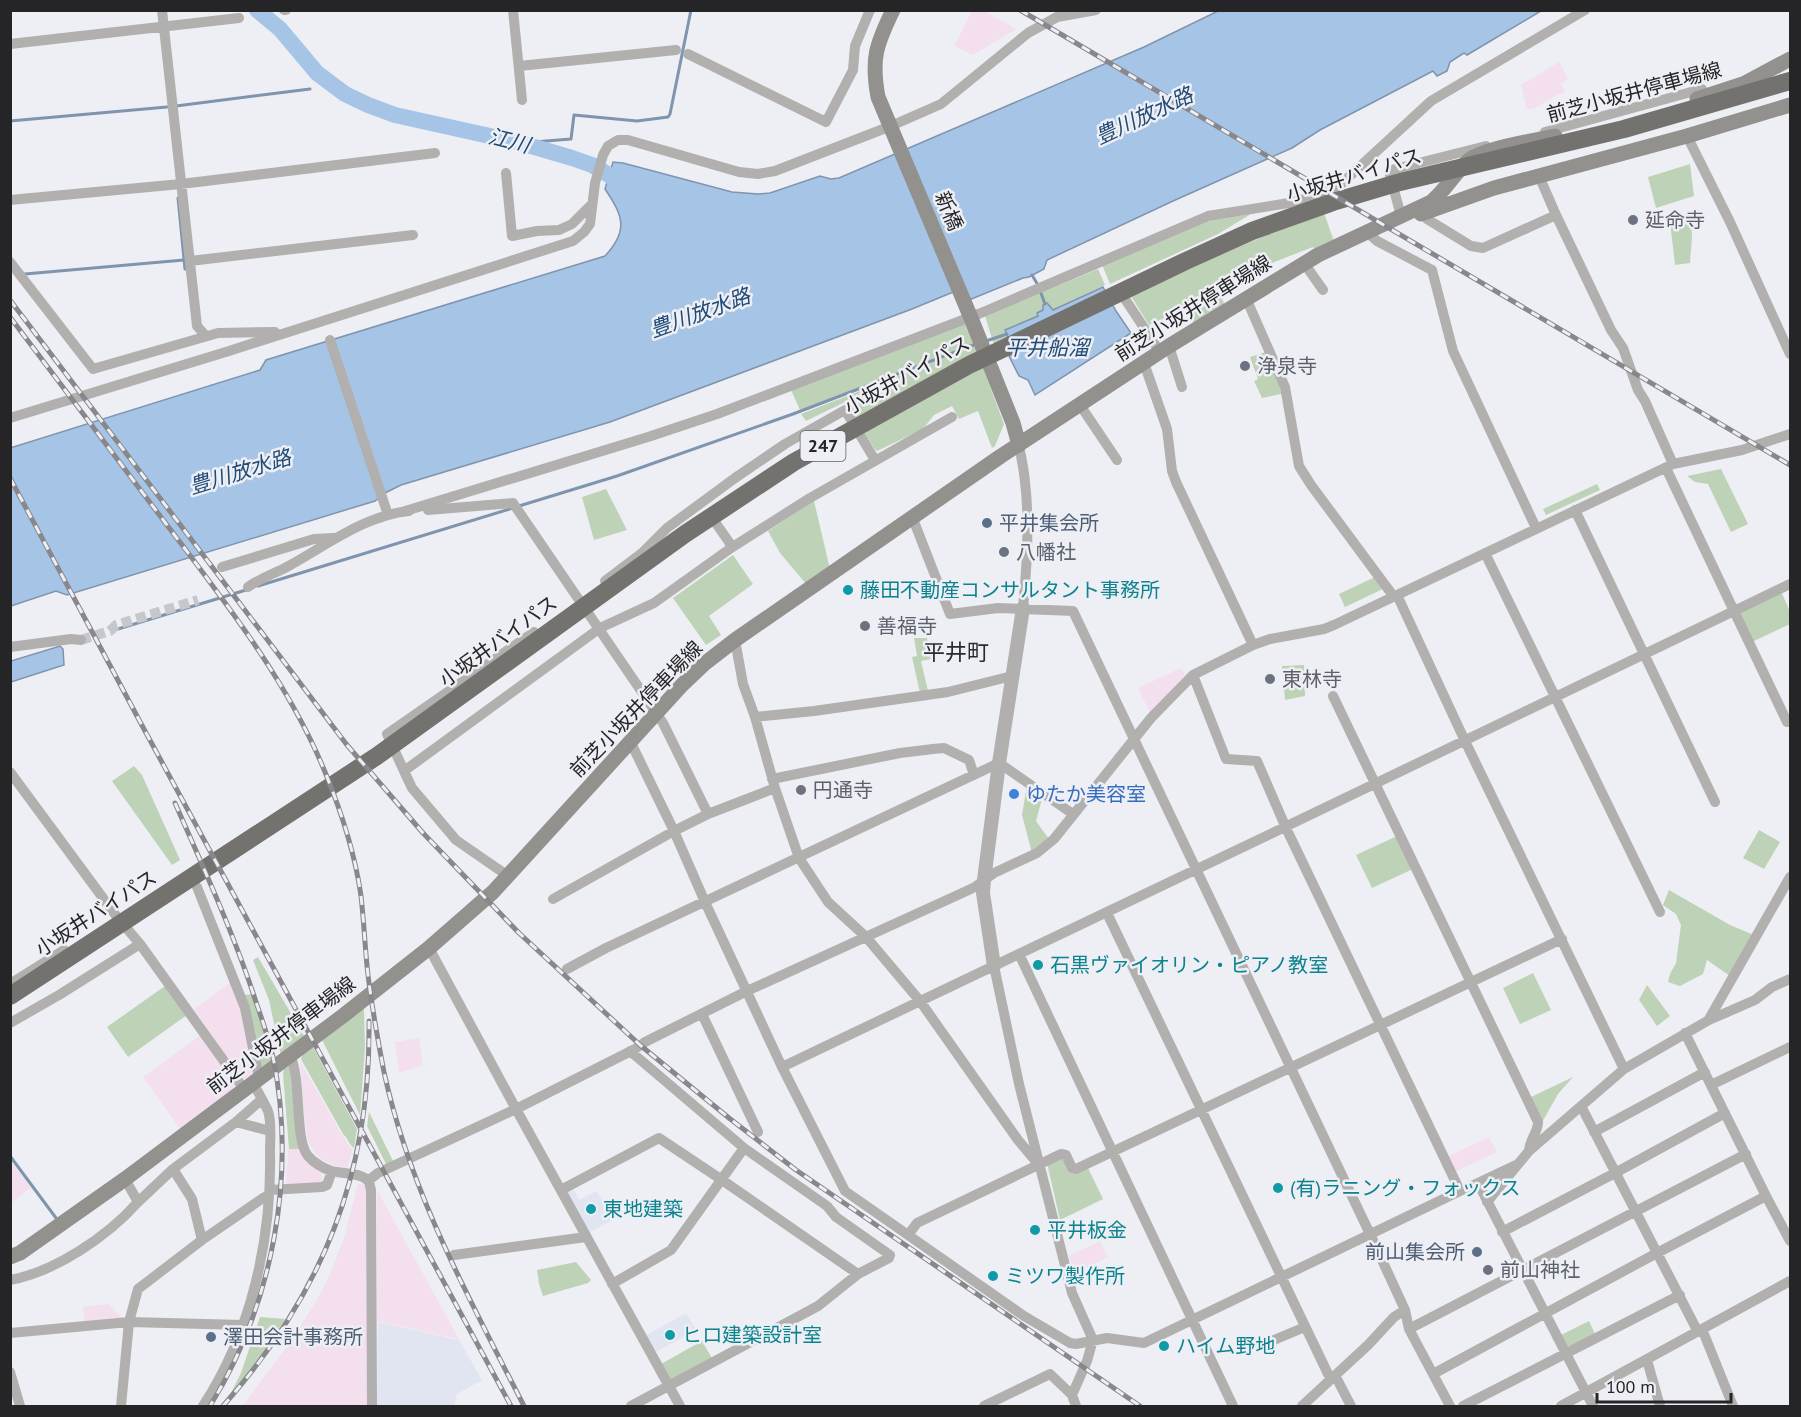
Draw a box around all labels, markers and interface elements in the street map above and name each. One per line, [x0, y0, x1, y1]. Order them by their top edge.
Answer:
street label: 前芝小坂井停車場線 [1544, 56, 1724, 128]
water label: 豊川放水路 [1091, 80, 1199, 150]
water label: 江川 [485, 122, 535, 159]
street label: 小坂井バイパス [1283, 142, 1425, 208]
street label: 新橋 [929, 188, 969, 234]
place label: 延命寺 [1645, 207, 1705, 233]
marker: 延命寺 [1626, 213, 1640, 227]
street label: 前芝小坂井停車場線 [1110, 249, 1276, 367]
water label: 豊川放水路 [646, 281, 756, 343]
street label: 小坂井バイパス [840, 330, 974, 420]
water label: 平井船溜 [1005, 334, 1092, 361]
place label: 浄泉寺 [1257, 353, 1317, 379]
marker: 浄泉寺 [1238, 359, 1252, 373]
road number: 247 [800, 431, 846, 461]
water label: 豊川放水路 [186, 443, 296, 500]
place label: 平井集会所 [999, 510, 1099, 536]
marker: 平井集会所 [980, 516, 994, 530]
place label: 八幡社 [1016, 539, 1076, 565]
marker: 八幡社 [997, 545, 1011, 559]
place label: 藤田不動産コンサルタント事務所 [860, 577, 1160, 603]
marker: 藤田不動産コンサルタント事務所 [841, 583, 855, 597]
street label: 小坂井バイパス [434, 589, 562, 693]
place label: 善福寺 [877, 613, 937, 639]
marker: 善福寺 [858, 619, 872, 633]
street label: 前芝小坂井停車場線 [564, 635, 708, 783]
district label: 平井町 [923, 638, 989, 666]
place label: 東林寺 [1282, 666, 1342, 692]
marker: 東林寺 [1263, 672, 1277, 686]
place label: 円通寺 [813, 777, 873, 803]
place label: ゆたか美容室 [1026, 781, 1146, 807]
marker: 円通寺 [794, 783, 808, 797]
marker: ゆたか美容室 [1007, 787, 1021, 801]
street label: 小坂井バイパス [30, 864, 162, 962]
place label: 石黒ヴァイオリン・ピアノ教室 [1050, 952, 1328, 978]
marker: 石黒ヴァイオリン・ピアノ教室 [1031, 958, 1045, 972]
street label: 前芝小坂井停車場線 [201, 970, 361, 1100]
place label: (有)ラニング・フォックス [1290, 1175, 1521, 1201]
marker: (有)ラニング・フォックス [1271, 1181, 1285, 1195]
place label: 東地建築 [603, 1196, 683, 1222]
marker: 東地建築 [584, 1202, 598, 1216]
place label: 平井板金 [1047, 1217, 1127, 1243]
marker: 平井板金 [1028, 1223, 1042, 1237]
place label: 前山集会所 [1365, 1239, 1465, 1265]
marker: 前山集会所 [1470, 1245, 1484, 1259]
place label: 前山神社 [1500, 1257, 1580, 1283]
place label: ミツワ製作所 [1005, 1263, 1125, 1289]
marker: 前山神社 [1481, 1263, 1495, 1277]
marker: ミツワ製作所 [986, 1269, 1000, 1283]
place label: ヒロ建築設計室 [682, 1322, 822, 1348]
place label: 澤田会計事務所 [223, 1324, 363, 1350]
marker: ヒロ建築設計室 [663, 1328, 677, 1342]
marker: 澤田会計事務所 [204, 1330, 218, 1344]
place label: ハイム野地 [1176, 1333, 1275, 1359]
marker: ハイム野地 [1157, 1339, 1171, 1353]
scale bar [1597, 1366, 1730, 1404]
text: 100 m [1606, 1375, 1655, 1398]

